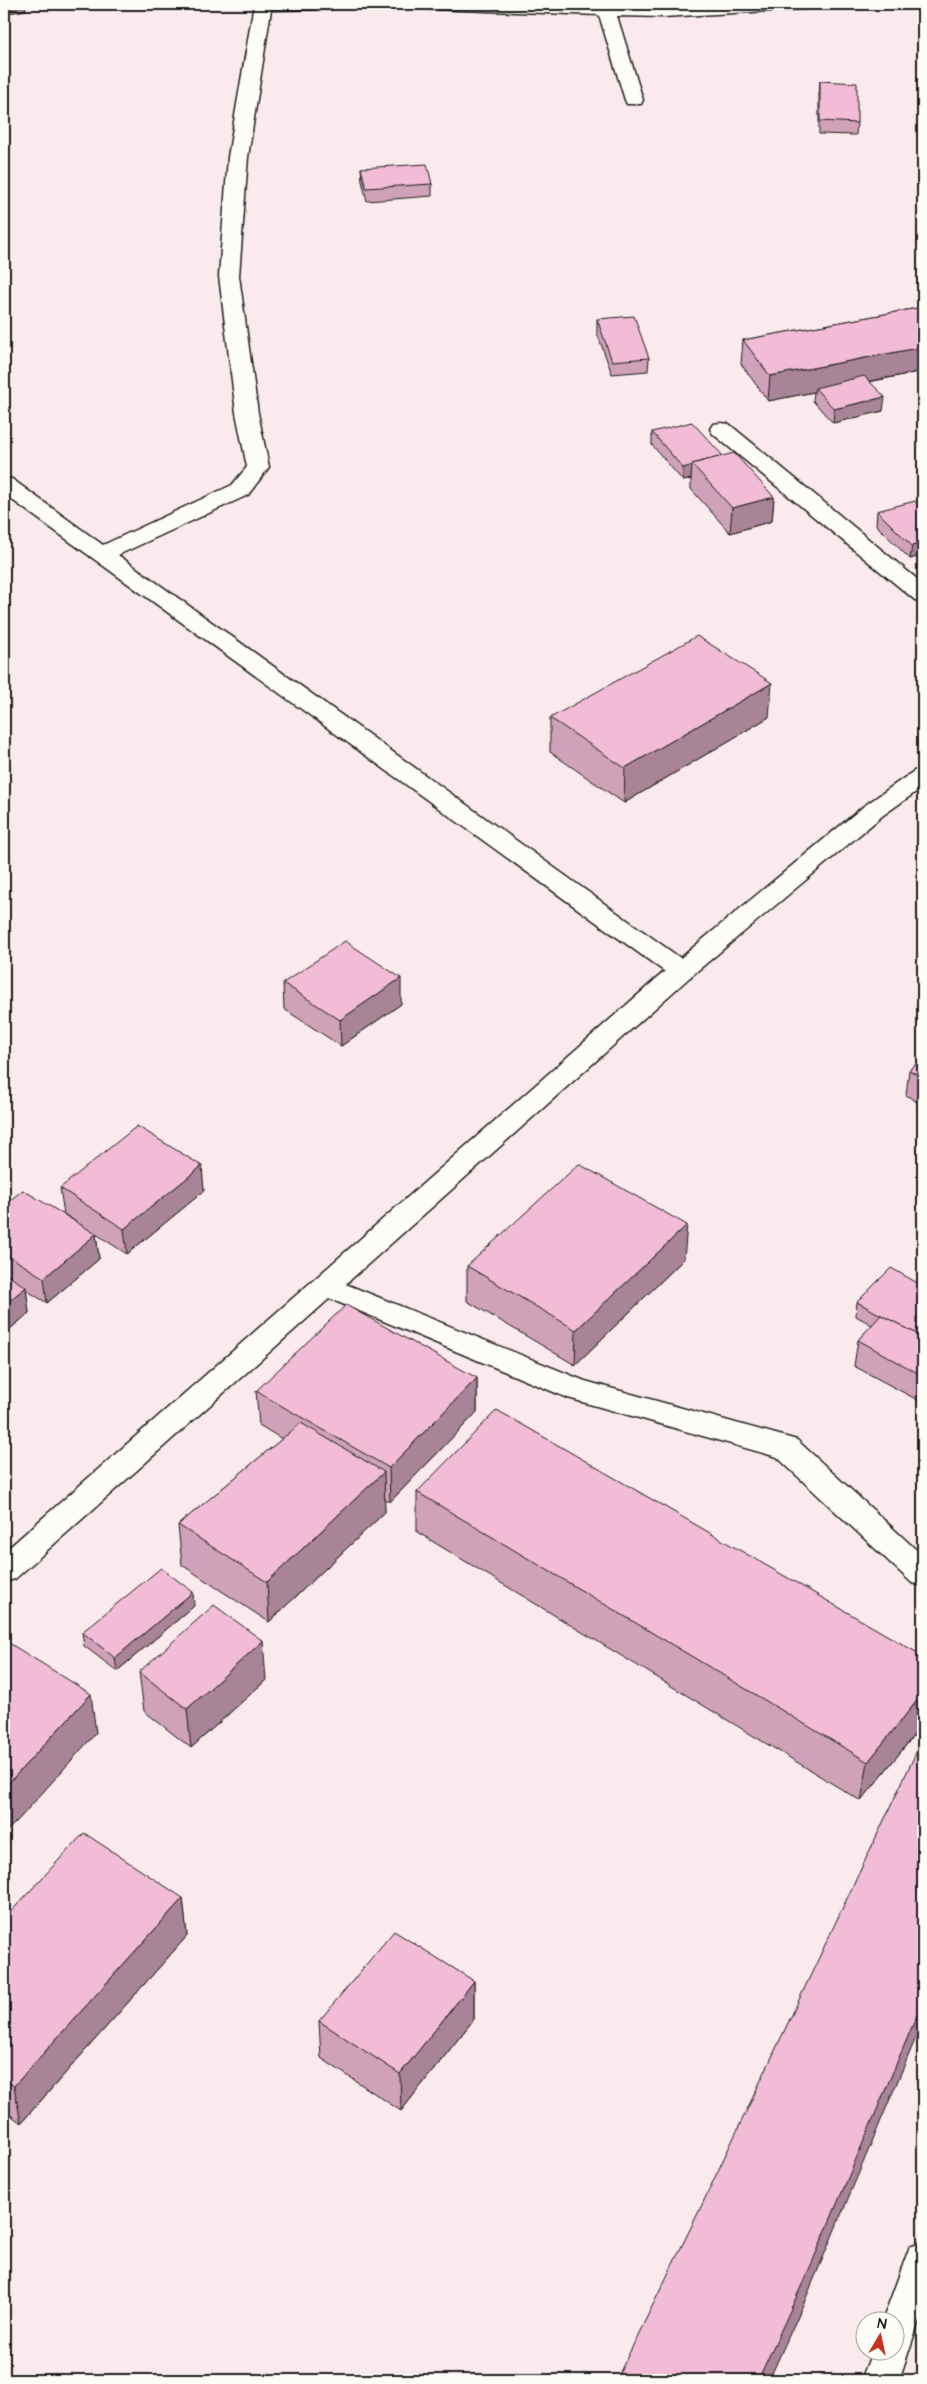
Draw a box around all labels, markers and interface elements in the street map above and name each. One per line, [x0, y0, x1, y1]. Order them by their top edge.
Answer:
north arrow [854, 2312, 904, 2362]
text: N [876, 2314, 888, 2335]

